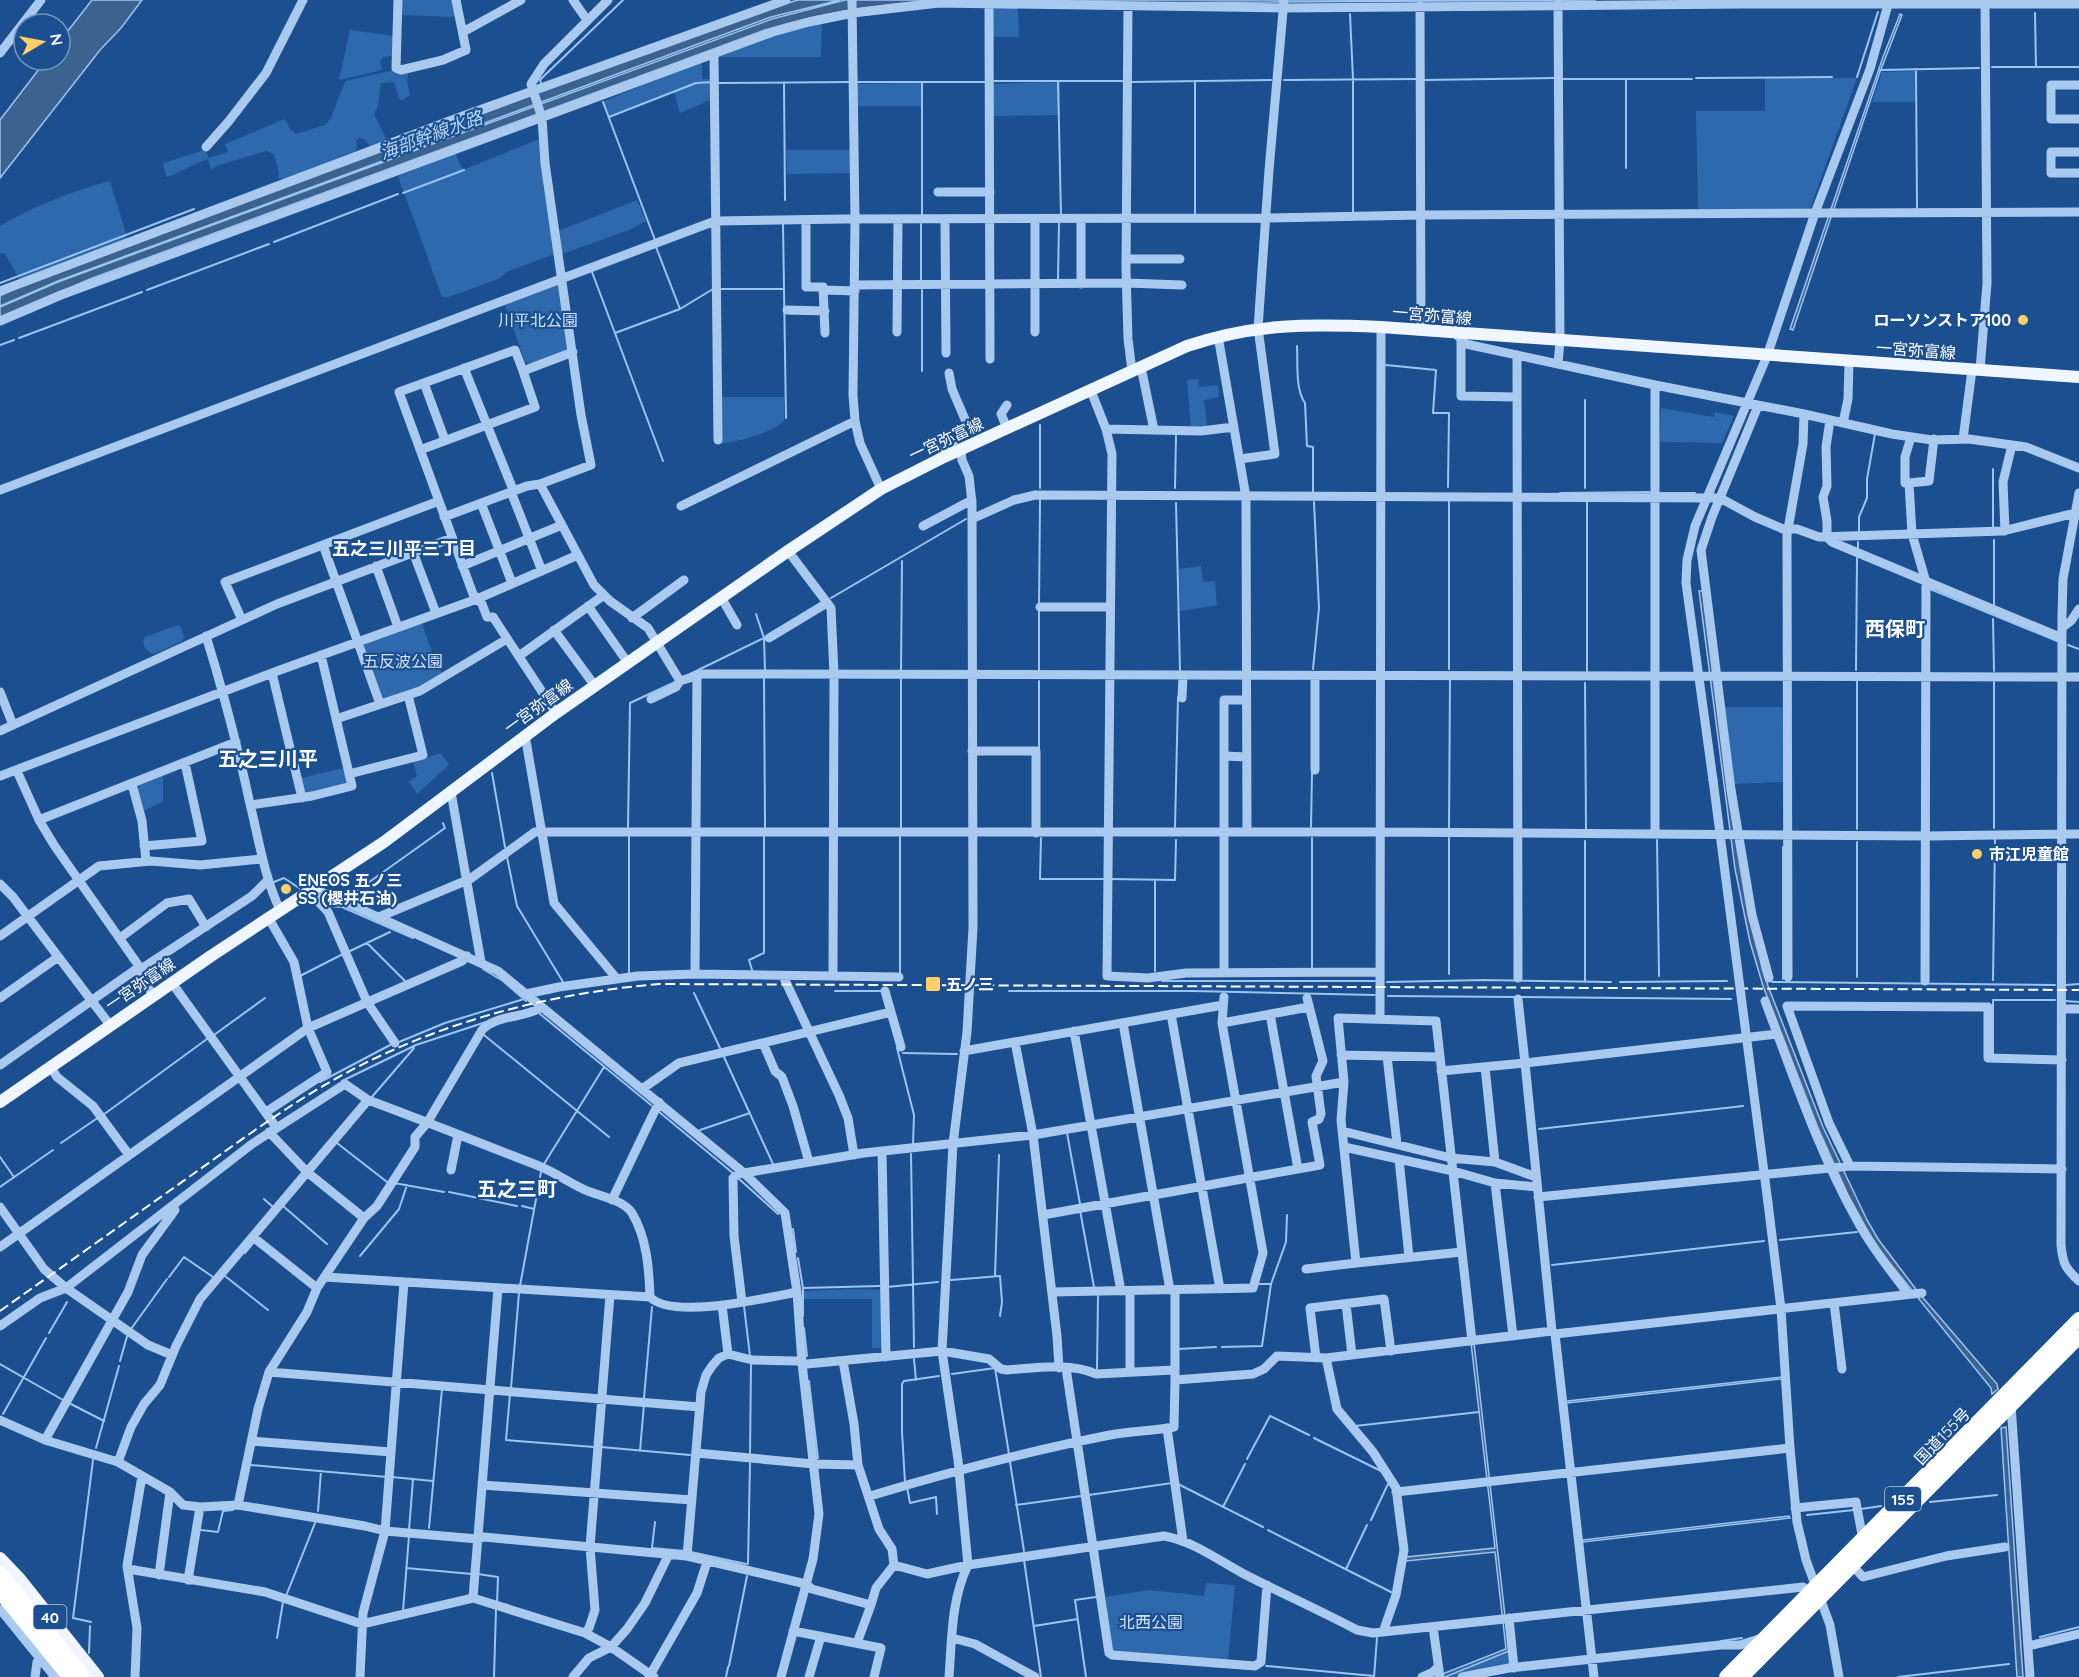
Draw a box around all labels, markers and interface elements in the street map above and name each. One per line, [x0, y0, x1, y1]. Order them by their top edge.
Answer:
north arrow [12, 12, 72, 72]
text: N [46, 32, 68, 47]
water label: 海部幹線水路 [376, 105, 488, 164]
street label: 一宮弥富線 [1391, 302, 1473, 328]
park label: 川平北公園 [498, 310, 578, 330]
place label: ローソンストア100 [1873, 310, 2011, 330]
marker: ローソンストア100 [2016, 313, 2030, 327]
street label: 一宮弥富線 [1875, 337, 1957, 363]
street label: 一宮弥富線 [906, 413, 986, 465]
district label: 五之三川平三丁目 [332, 537, 476, 560]
district label: 西保町 [1865, 616, 1925, 641]
park label: 五反波公園 [363, 651, 443, 671]
street label: 一宮弥富線 [500, 674, 576, 738]
district label: 五之三川平 [218, 746, 318, 771]
place label: 市江児童館 [1989, 844, 2069, 864]
marker: 市江児童館 [1970, 847, 1984, 861]
place label: ENEOS 五ノ三 SS (櫻井石油) [298, 870, 402, 908]
marker: ENEOS 五ノ三 SS (櫻井石油) [279, 882, 293, 896]
street label: 一宮弥富線 [101, 953, 179, 1015]
place label: 五ノ三 [946, 974, 994, 994]
marker: 五ノ三 [924, 975, 942, 993]
district label: 五之三町 [477, 1176, 557, 1201]
street label: 国道155号 [1910, 1403, 1974, 1469]
road number: 155 [1885, 1487, 1921, 1511]
road number: 40 [34, 1605, 66, 1629]
park label: 北西公園 [1119, 1612, 1183, 1632]

